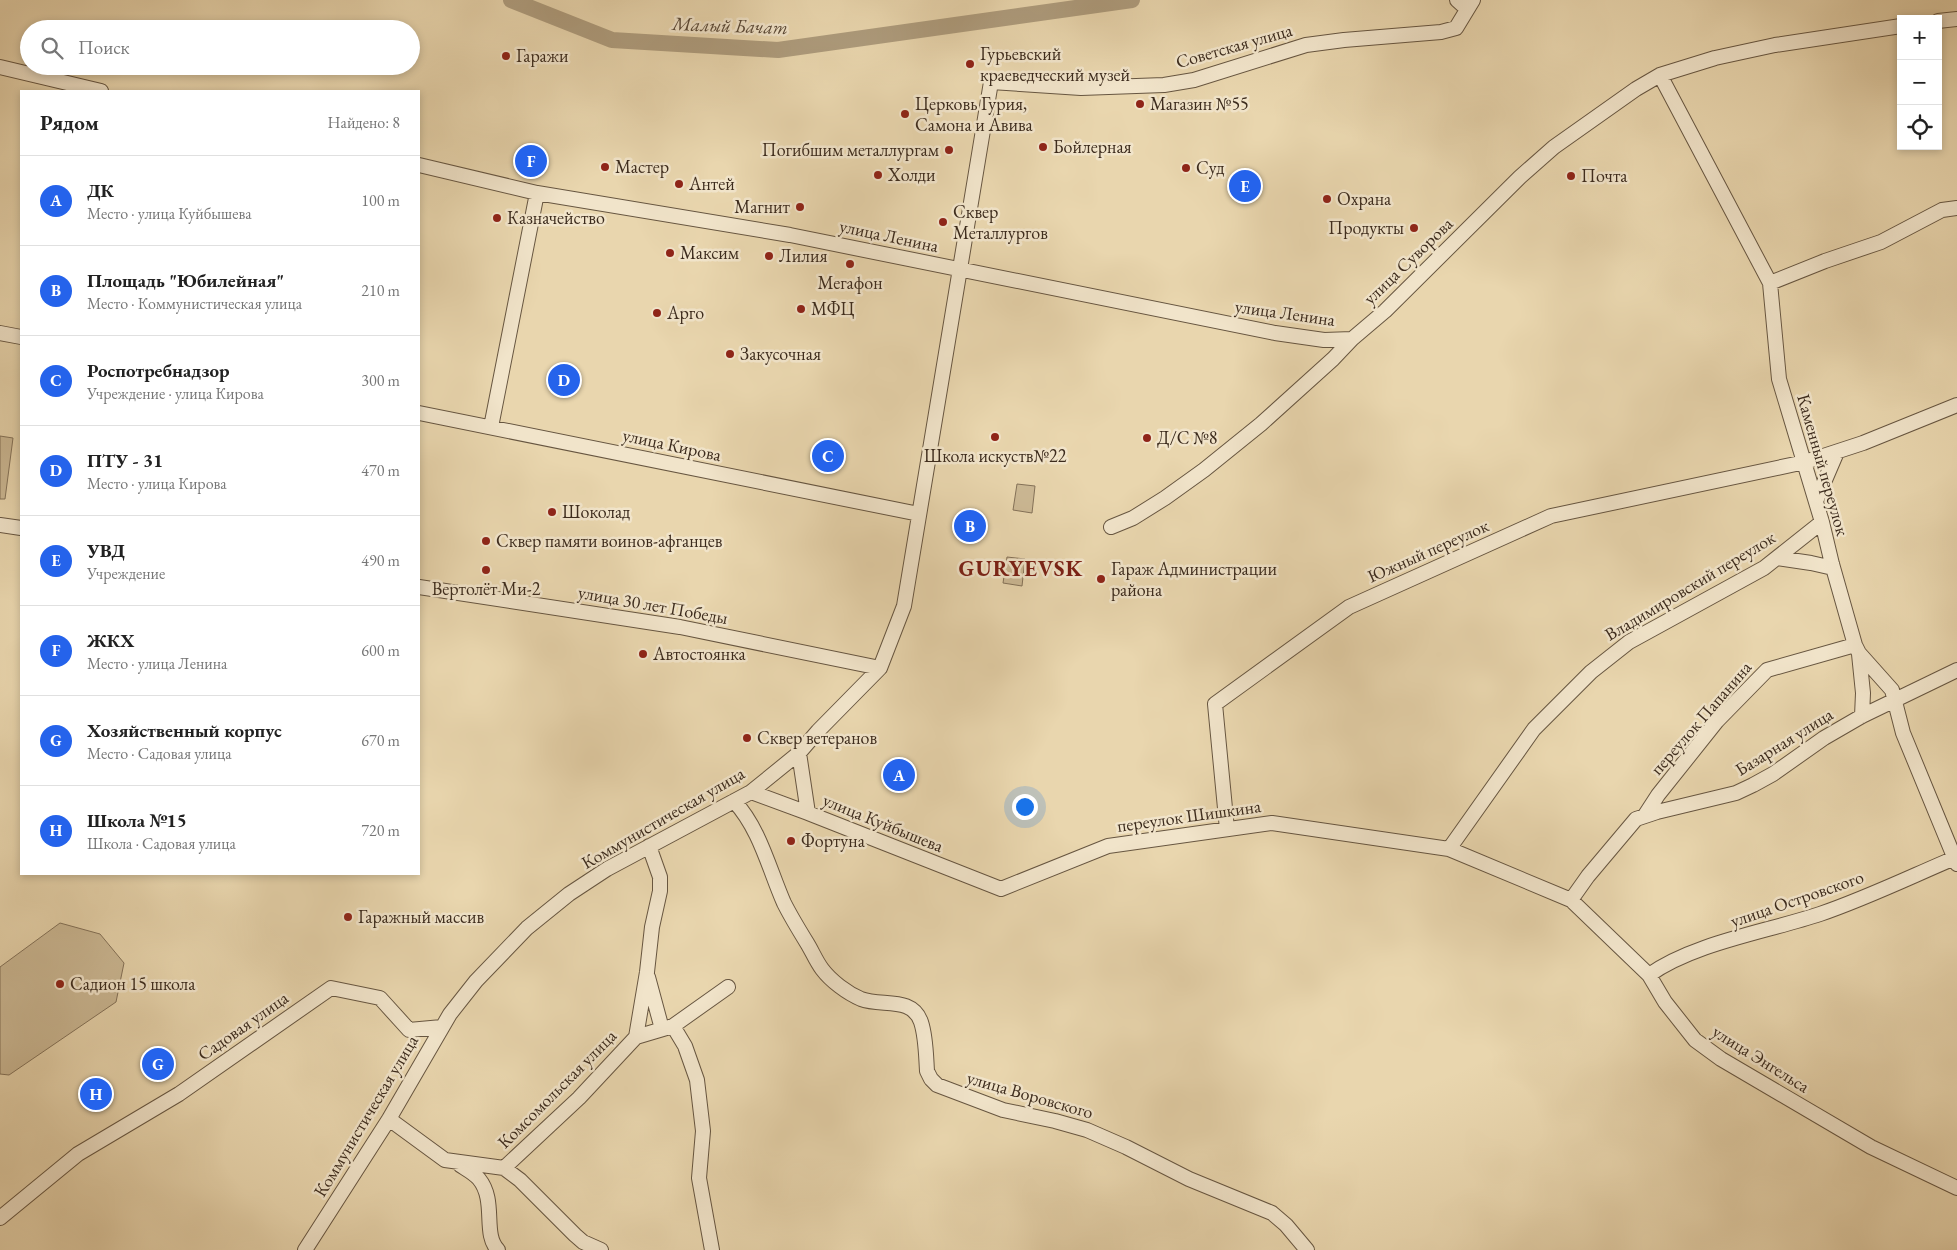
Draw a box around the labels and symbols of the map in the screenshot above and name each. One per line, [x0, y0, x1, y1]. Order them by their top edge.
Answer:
water label: Малый Бачат [671, 11, 788, 40]
street label: Советская улица [1173, 18, 1295, 73]
place label: Гурьевский краеведческий музей [980, 42, 1131, 86]
place label: Гаражи [516, 44, 569, 67]
marker: Гаражи [500, 50, 512, 62]
marker: Гурьевский краеведческий музей [964, 58, 976, 70]
place label: Церковь Гурия, Самона и Авива [915, 92, 1034, 136]
place label: Магазин №55 [1150, 92, 1249, 115]
marker: Магазин №55 [1134, 98, 1146, 110]
marker: Церковь Гурия, Самона и Авива [899, 108, 911, 120]
place label: Бойлерная [1053, 135, 1132, 158]
place label: Погибшим металлургам [762, 138, 940, 161]
marker: Бойлерная [1037, 141, 1049, 153]
pin: F [515, 142, 547, 180]
marker: Погибшим металлургам [943, 144, 955, 156]
place label: Мастер [615, 155, 669, 178]
place label: Суд [1196, 156, 1224, 179]
marker: Мастер [599, 161, 611, 173]
marker: Суд [1180, 162, 1192, 174]
place label: Холди [887, 163, 936, 186]
place label: Почта [1581, 164, 1628, 187]
pin: E [1229, 167, 1261, 205]
marker: Холди [872, 169, 884, 181]
marker: Почта [1565, 170, 1577, 182]
place label: Антей [688, 172, 735, 195]
marker: Антей [673, 178, 685, 190]
place label: Охрана [1337, 187, 1392, 210]
marker: Охрана [1321, 193, 1333, 205]
place label: Магнит [734, 195, 791, 218]
place label: Сквер Металлургов [953, 200, 1048, 244]
marker: Магнит [794, 201, 806, 213]
place label: Казначейство [507, 206, 605, 229]
marker: Казначейство [491, 212, 503, 224]
street label: улица Суворова [1358, 212, 1458, 309]
street label: улица Ленина [837, 214, 942, 257]
marker: Сквер Металлургов [937, 216, 949, 228]
place label: Продукты [1328, 216, 1404, 239]
marker: Продукты [1408, 222, 1420, 234]
place label: Максим [680, 241, 740, 264]
place label: Лилия [779, 244, 828, 267]
marker: Максим [664, 247, 676, 259]
marker: Лилия [763, 250, 775, 262]
marker: Мегафон [844, 258, 856, 270]
place label: Мегафон [817, 271, 883, 294]
street label: улица Ленина [1234, 294, 1337, 331]
place label: МФЦ [811, 297, 855, 320]
place label: Арго [666, 301, 704, 324]
marker: МФЦ [795, 303, 807, 315]
marker: Арго [651, 307, 663, 319]
place label: Закусочная [740, 342, 821, 365]
marker: Закусочная [724, 348, 736, 360]
pin: D [548, 361, 580, 399]
street label: Каменный переулок [1792, 391, 1855, 539]
street label: улица Кирова [621, 423, 724, 466]
place label: Д/С №8 [1157, 426, 1218, 449]
marker: Школа искуств№22 [989, 431, 1001, 443]
marker: Д/С №8 [1141, 432, 1153, 444]
pin: C [812, 437, 844, 475]
place label: Школа искуств№22 [924, 444, 1067, 467]
place label: Шоколад [562, 500, 630, 523]
marker: Шоколад [546, 506, 558, 518]
pin: B [954, 507, 986, 545]
street label: Южный переулок [1363, 513, 1493, 588]
street label: Владимировский переулок [1600, 525, 1780, 646]
place label: Сквер памяти воинов-афганцев [496, 529, 723, 552]
marker: Сквер памяти воинов-афганцев [480, 535, 492, 547]
district label: GURYEVSK [959, 554, 1083, 583]
place label: Гараж Администрации района [1111, 557, 1278, 601]
marker: Вертолёт Ми-2 [480, 564, 492, 576]
marker: Гараж Администрации района [1095, 573, 1107, 585]
place label: Вертолёт Ми-2 [432, 577, 541, 600]
street label: улица 30 лет Победы [576, 580, 730, 629]
place label: Автостоянка [652, 642, 746, 665]
marker: Автостоянка [637, 648, 649, 660]
street label: переулок Папанина [1645, 655, 1757, 779]
street label: Базарная улица [1730, 702, 1838, 781]
place label: Сквер ветеранов [757, 726, 877, 749]
marker: Сквер ветеранов [741, 732, 753, 744]
pin: A [883, 756, 915, 794]
street label: Коммунистическая улица [577, 761, 749, 874]
street label: улица Куйбышева [820, 788, 948, 857]
your location [1012, 794, 1038, 820]
street label: переулок Шишкина [1116, 794, 1263, 837]
place label: Фортуна [801, 829, 866, 852]
marker: Фортуна [785, 835, 797, 847]
street label: улица Островского [1727, 865, 1867, 932]
place label: Гаражный массив [358, 905, 484, 928]
marker: Гаражный массив [342, 911, 354, 923]
place label: Садион 15 школа [70, 972, 196, 995]
marker: Садион 15 школа [54, 978, 66, 990]
street label: Садовая улица [193, 985, 293, 1065]
street label: улица Энгельса [1708, 1020, 1815, 1098]
street label: Комсомольская улица [492, 1024, 622, 1153]
street label: Коммунистическая улица [308, 1030, 423, 1201]
pin: G [142, 1045, 174, 1083]
street label: улица Воровского [964, 1065, 1096, 1124]
pin: H [80, 1075, 112, 1113]

